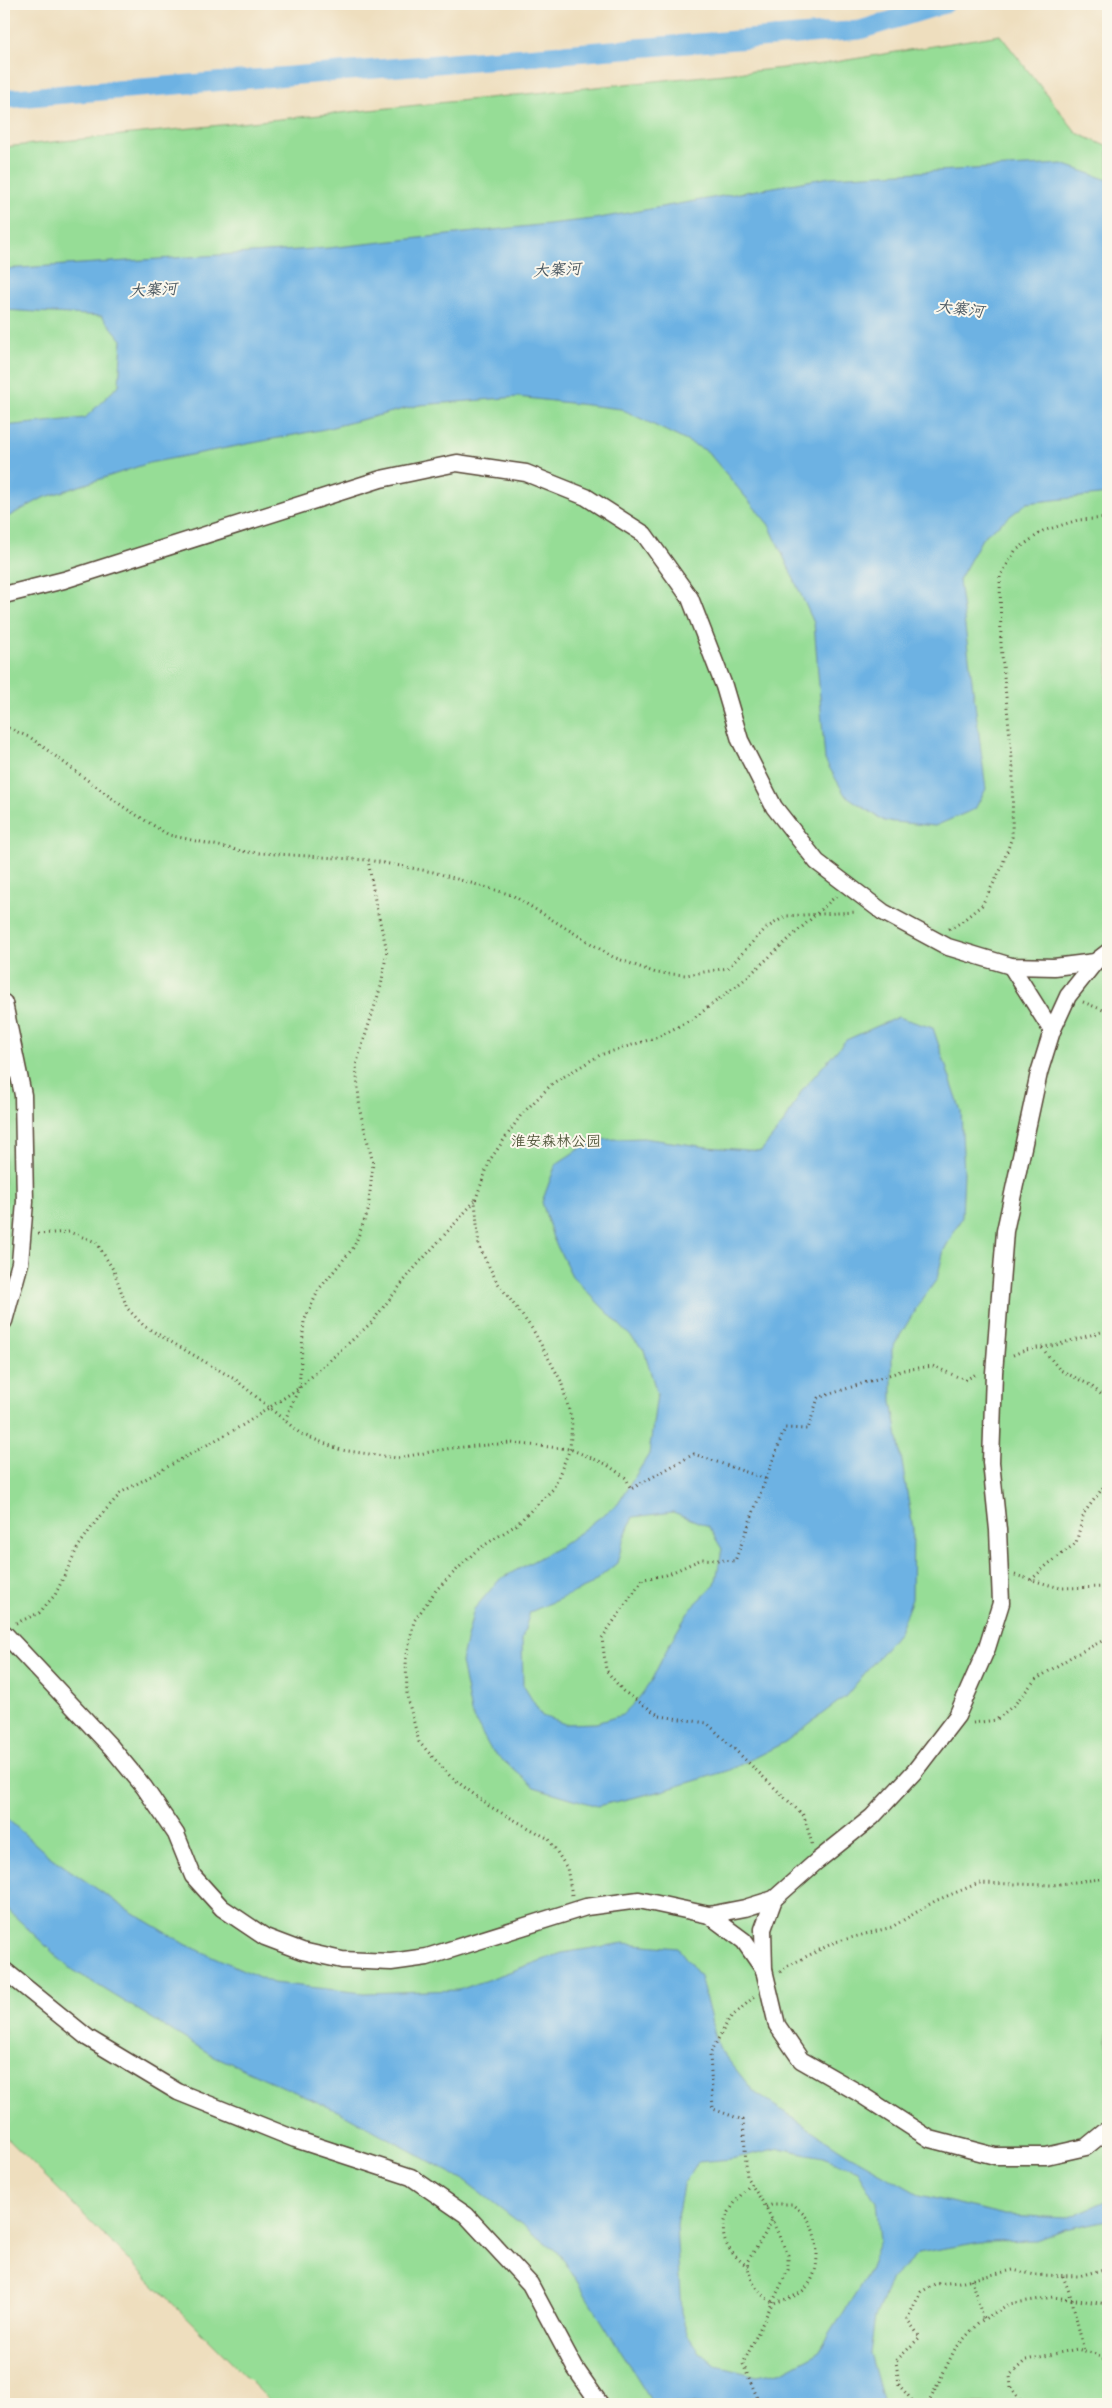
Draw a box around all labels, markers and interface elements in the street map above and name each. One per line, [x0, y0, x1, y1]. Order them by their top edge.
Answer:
water label: 大寨河 [532, 257, 585, 284]
water label: 大寨河 [128, 277, 181, 304]
water label: 大寨河 [934, 294, 988, 325]
park label: 淮安森林公园 [511, 1130, 601, 1154]

